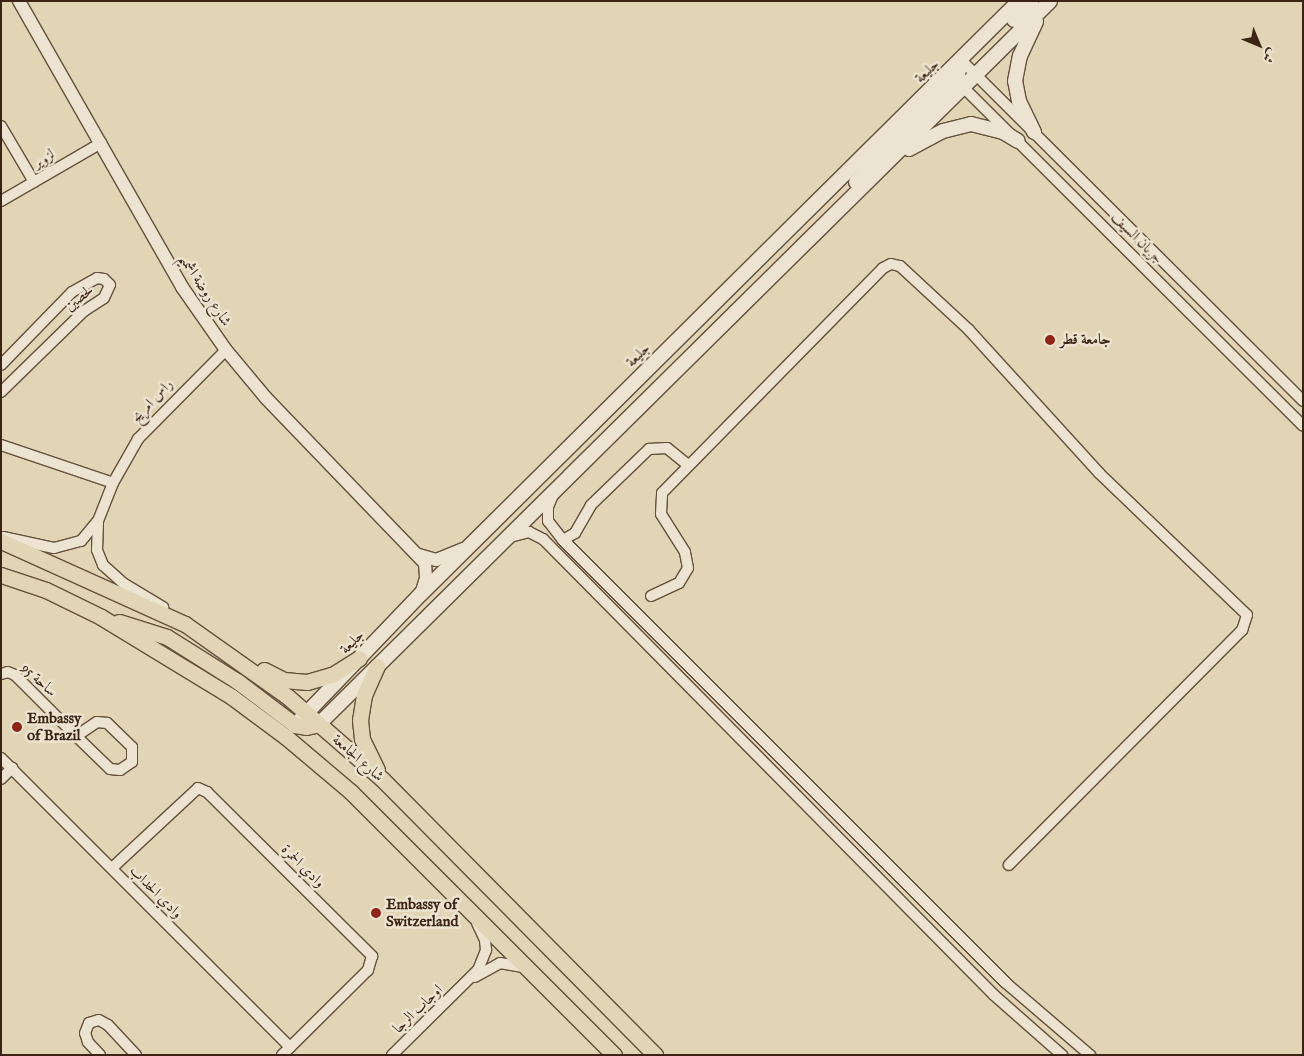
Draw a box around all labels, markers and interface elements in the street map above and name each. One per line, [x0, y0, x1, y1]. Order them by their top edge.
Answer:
north arrow [1234, 20, 1284, 70]
text: ش [1258, 44, 1281, 67]
street label: جليعة [911, 55, 943, 87]
street label: لزوير [30, 146, 58, 172]
street label: جريان السيف [1107, 208, 1167, 268]
street label: شارع روضة اشميم [175, 250, 235, 330]
street label: لحصين [61, 281, 97, 315]
place label: جامعة قطر [1060, 331, 1111, 349]
marker: جامعة قطر [1044, 334, 1056, 346]
street label: جليعة [622, 339, 654, 371]
street label: راس امريح [127, 376, 177, 426]
street label: جليعة [336, 626, 368, 658]
street label: ساحة 95 [17, 659, 61, 701]
place label: Embassy of Brazil [27, 709, 81, 744]
marker: Embassy of Brazil [11, 721, 23, 733]
street label: شارع الجامعة [329, 731, 387, 785]
street label: وادي الحمرة [277, 840, 329, 892]
street label: وادي الحداب [126, 862, 186, 922]
place label: Embassy of Switzerland [386, 895, 458, 930]
marker: Embassy of Switzerland [370, 907, 382, 919]
street label: اوجاب الرجا [389, 981, 447, 1037]

